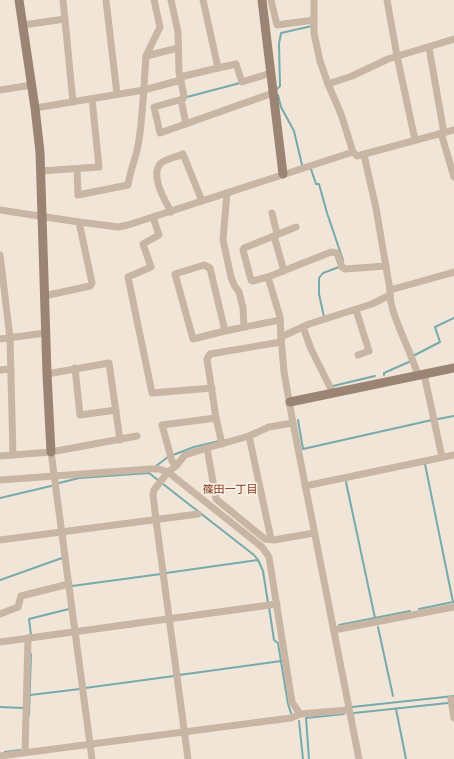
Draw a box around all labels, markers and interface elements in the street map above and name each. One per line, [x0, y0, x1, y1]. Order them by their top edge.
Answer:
district label: 篠田一丁目 [203, 482, 258, 496]

